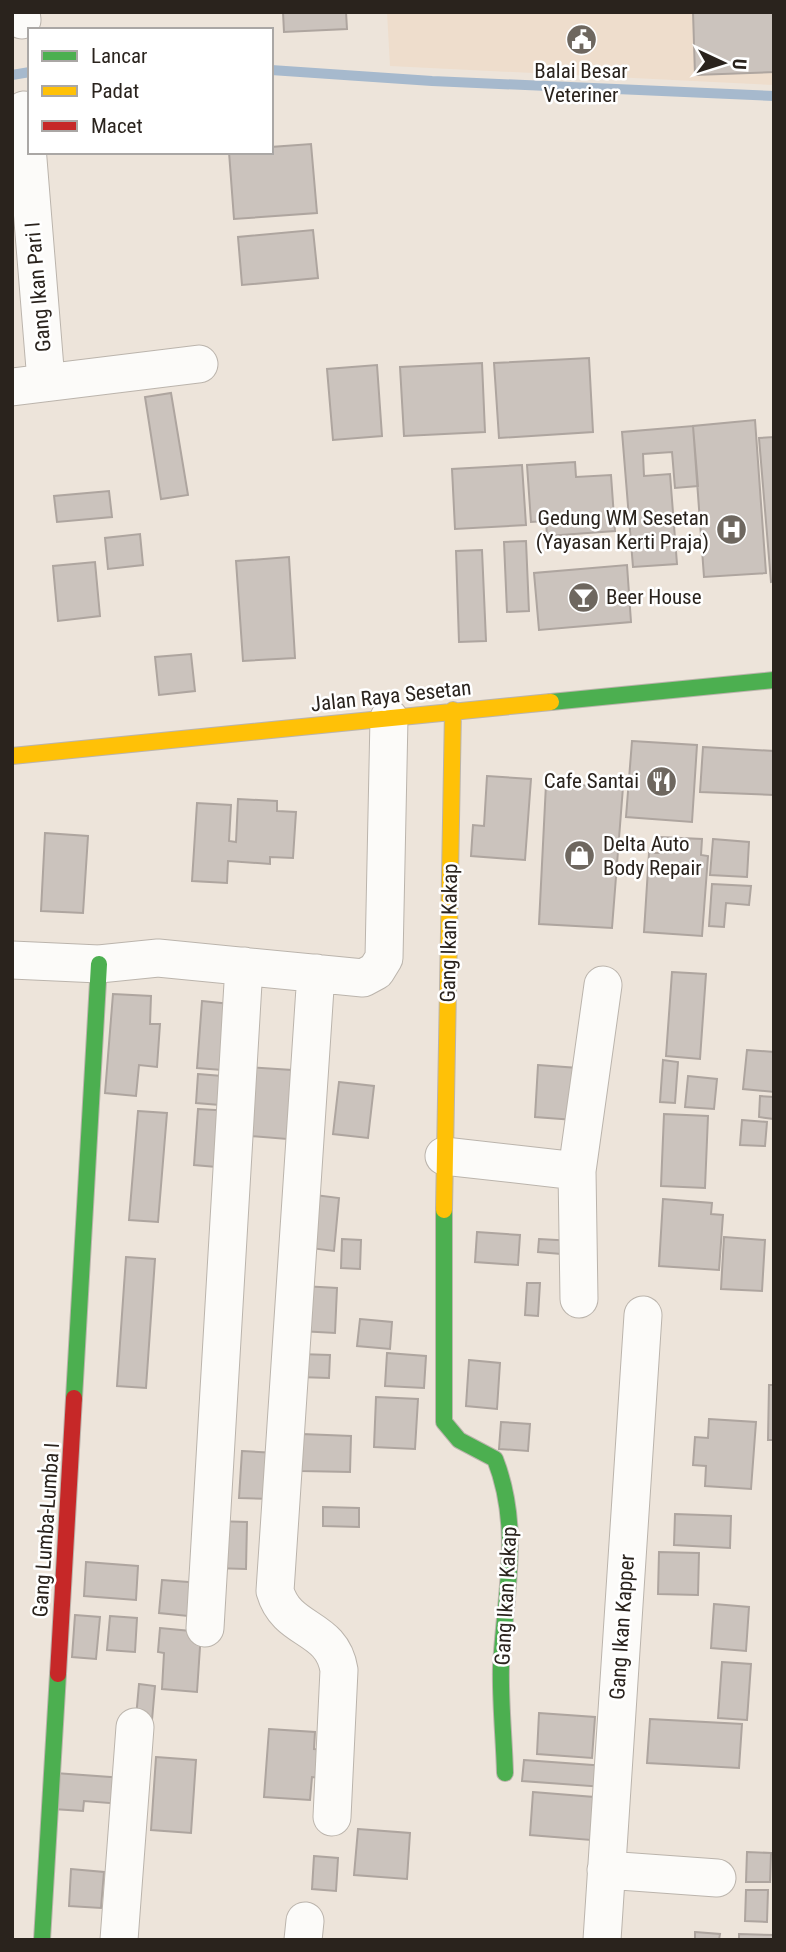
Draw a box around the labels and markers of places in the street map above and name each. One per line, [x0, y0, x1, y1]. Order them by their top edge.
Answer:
public building icon: Balai Besar Veteriner [564, 22, 598, 56]
place label: Balai Besar Veteriner [534, 59, 628, 107]
place label: Gedung WM Sesetan (Yayasan Kerti Praja) [536, 506, 709, 554]
hospital icon: Gedung WM Sesetan (Yayasan Kerti Praja) [715, 513, 749, 547]
bar icon: Beer House [566, 580, 600, 614]
place label: Beer House [606, 585, 702, 609]
restaurant icon: Cafe Santai [645, 764, 679, 798]
place label: Cafe Santai [544, 769, 639, 793]
place label: Delta Auto Body Repair [603, 832, 702, 880]
shop icon: Delta Auto Body Repair [563, 839, 597, 873]

